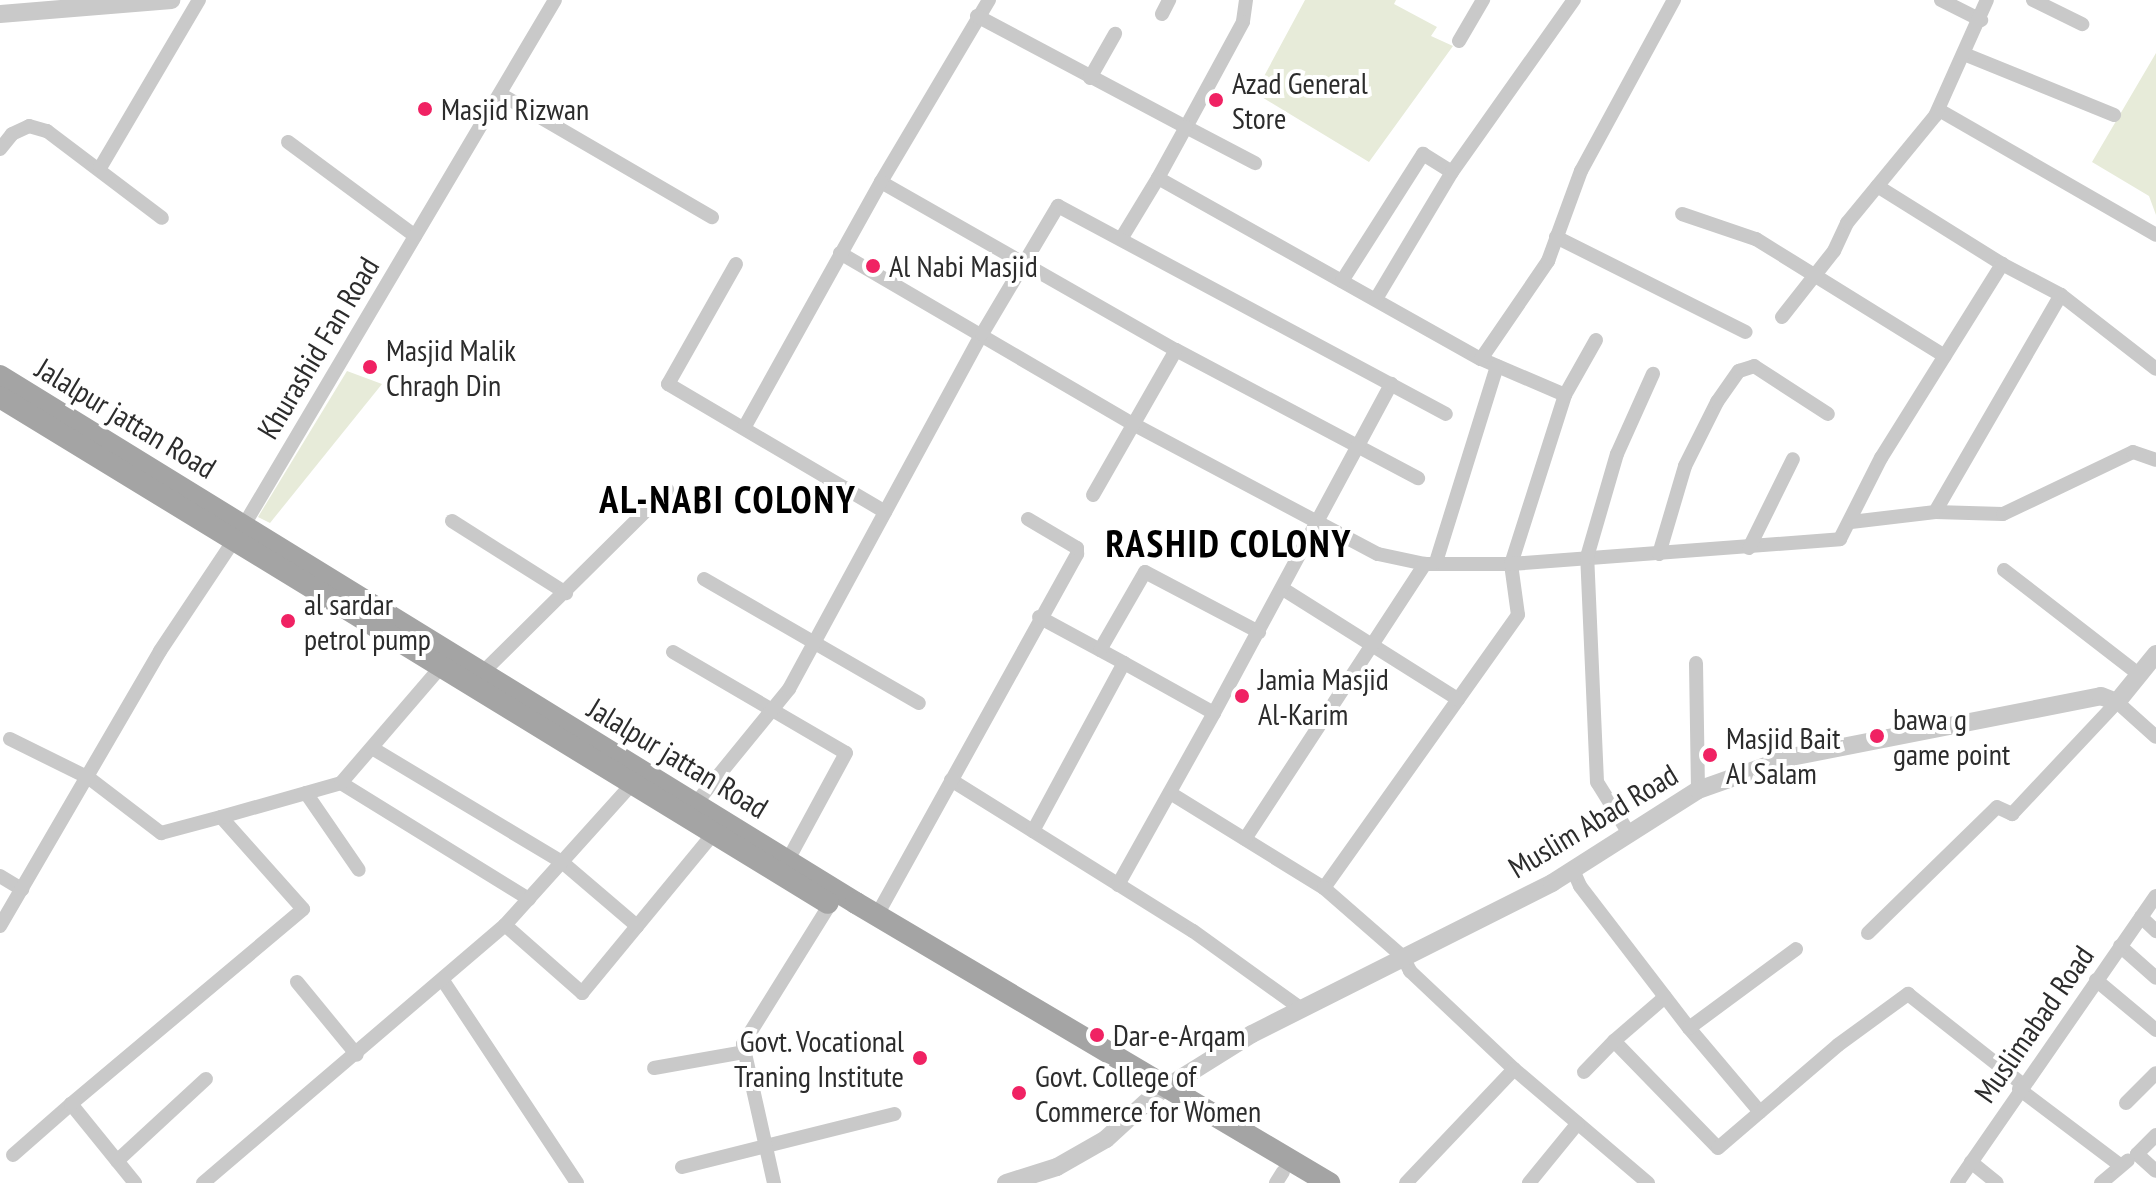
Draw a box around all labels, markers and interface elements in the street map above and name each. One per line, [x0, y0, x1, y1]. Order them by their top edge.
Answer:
place label: Azad General Store [1232, 65, 1368, 136]
place label: Masjid Rizwan [441, 91, 589, 127]
marker: Azad General Store [1207, 91, 1225, 109]
marker: Masjid Rizwan [416, 100, 434, 118]
place label: Al Nabi Masjid [889, 248, 1038, 284]
street label: Khurashid Fan Road [250, 251, 386, 445]
marker: Al Nabi Masjid [864, 257, 882, 275]
place label: Masjid Malik Chragh Din [386, 332, 516, 402]
street label: Jalalpur jattan Road [30, 350, 222, 486]
marker: Masjid Malik Chragh Din [361, 358, 379, 376]
district label: AL-NABI COLONY [599, 476, 857, 522]
district label: RASHID COLONY [1105, 520, 1353, 566]
place label: al sardar petrol pump [304, 586, 431, 656]
marker: al sardar petrol pump [279, 612, 297, 630]
place label: Jamia Masjid Al-Karim [1258, 661, 1389, 732]
marker: Jamia Masjid Al-Karim [1233, 687, 1251, 705]
street label: Jalalpur jattan Road [582, 690, 774, 826]
place label: bawa g game point [1893, 701, 2010, 772]
place label: Masjid Bait Al Salam [1726, 720, 1840, 790]
marker: bawa g game point [1868, 727, 1886, 745]
marker: Masjid Bait Al Salam [1701, 746, 1719, 764]
street label: Muslim Abad Road [1502, 756, 1684, 886]
street label: Muslimabad Road [1967, 939, 2101, 1109]
place label: Dar-e-Arqam [1113, 1017, 1246, 1053]
place label: Govt. Vocational Traning Institute [734, 1023, 904, 1094]
marker: Dar-e-Arqam [1088, 1026, 1106, 1044]
marker: Govt. Vocational Traning Institute [911, 1049, 929, 1067]
place label: Govt. College of Commerce for Women [1035, 1058, 1262, 1128]
marker: Govt. College of Commerce for Women [1010, 1084, 1028, 1102]

